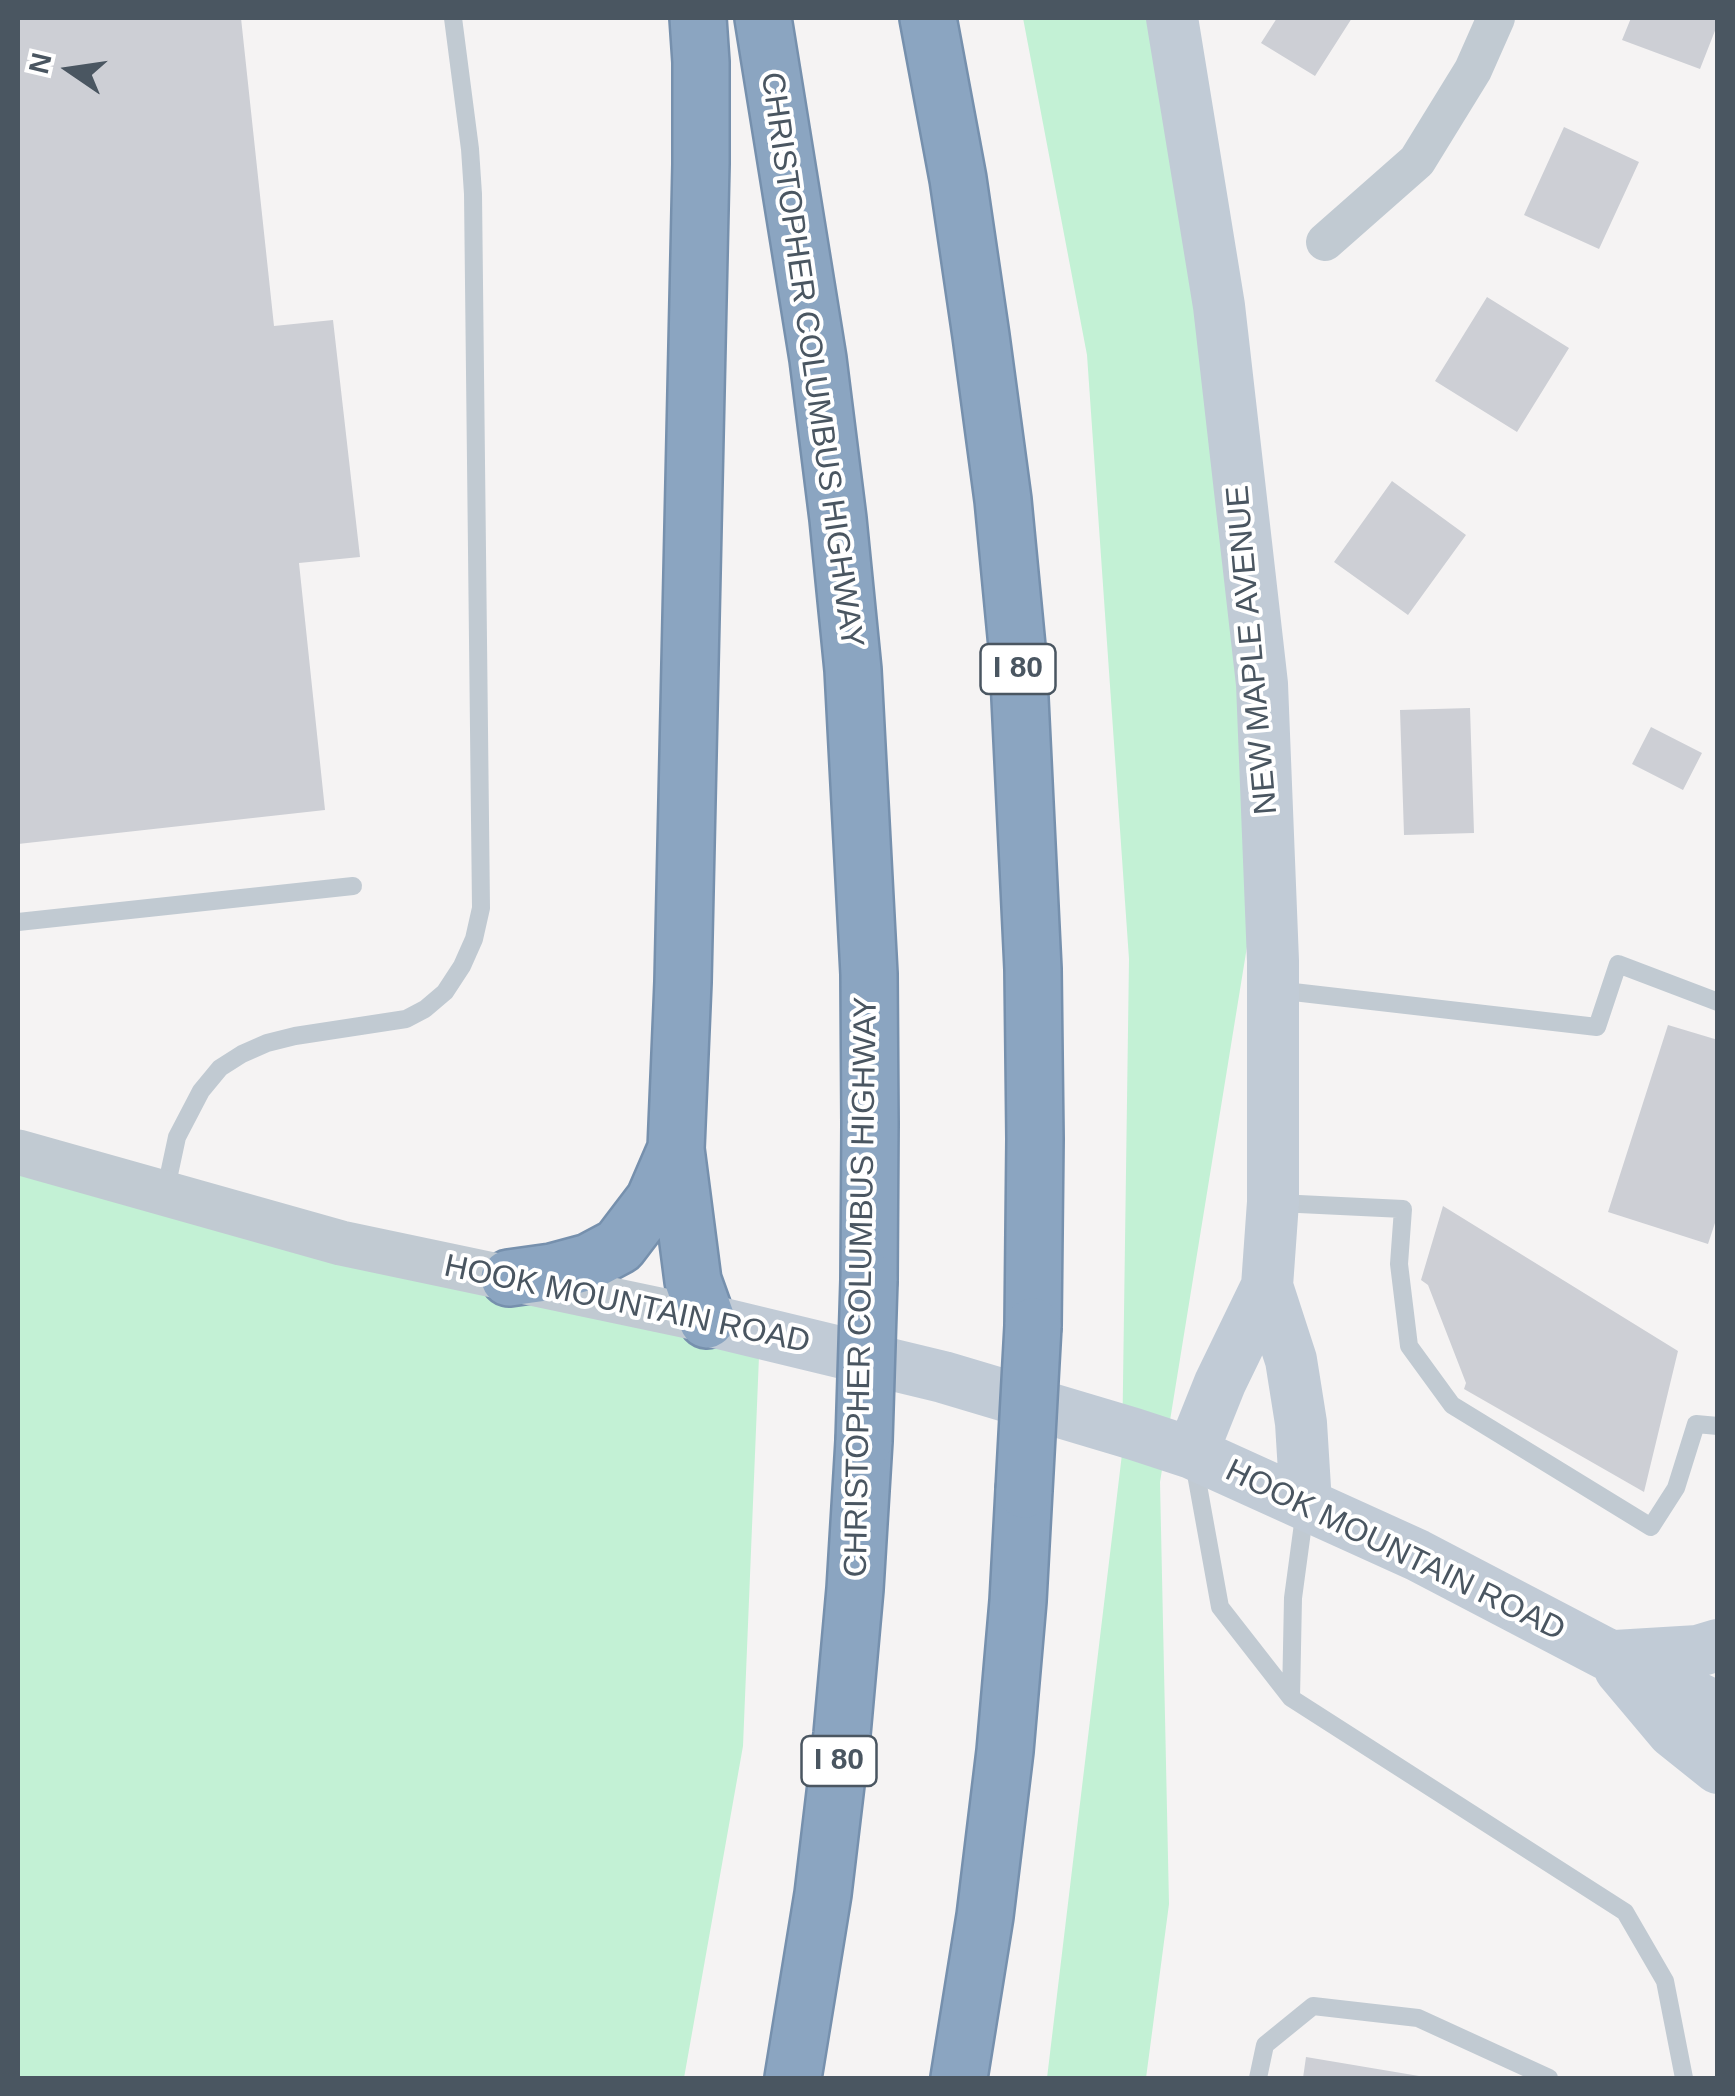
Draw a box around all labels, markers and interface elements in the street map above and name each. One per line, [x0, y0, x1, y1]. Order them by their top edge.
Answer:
north arrow [20, 20, 120, 120]
text: N [23, 50, 58, 76]
street label: CHRISTOPHER COLUMBUS HIGHWAY [752, 70, 870, 650]
street label: NEW MAPLE AVENUE [1219, 484, 1287, 816]
road number: I 80 [980, 644, 1056, 694]
street label: CHRISTOPHER COLUMBUS HIGHWAY [838, 996, 886, 1578]
street label: HOOK MOUNTAIN ROAD [441, 1247, 813, 1363]
street label: HOOK MOUNTAIN ROAD [1219, 1452, 1571, 1650]
road number: I 80 [802, 1736, 876, 1786]

